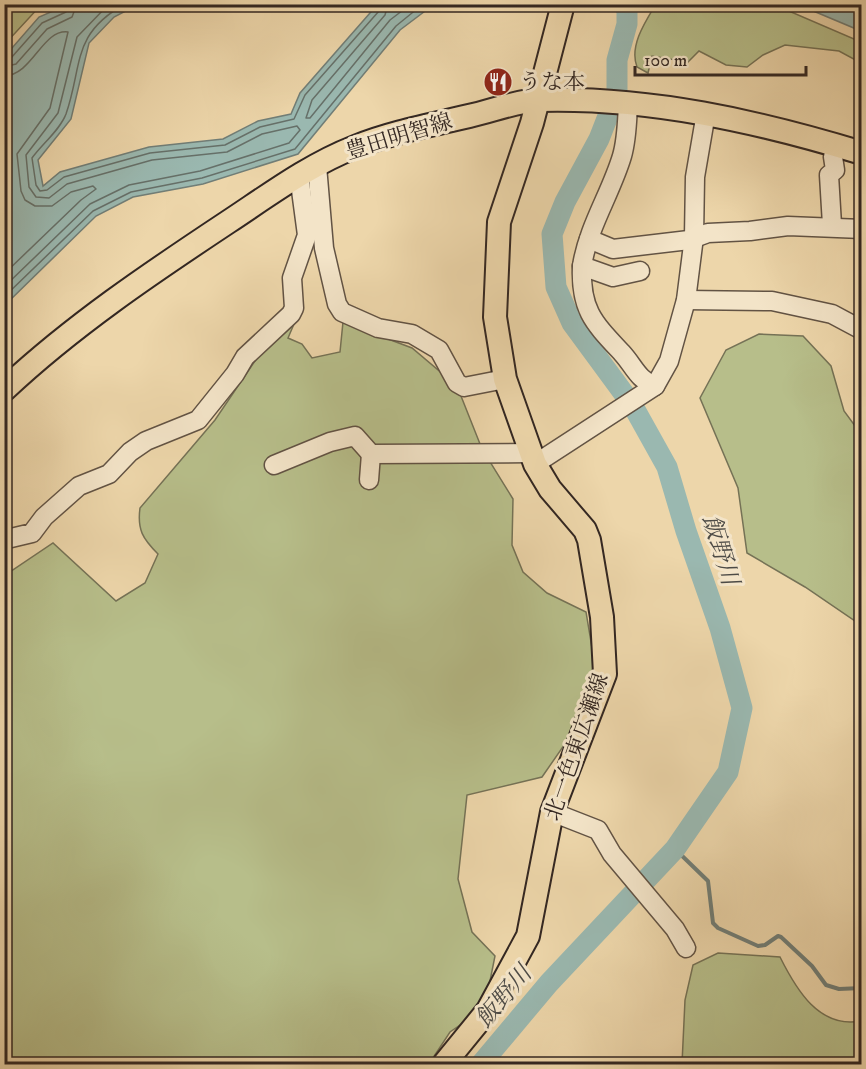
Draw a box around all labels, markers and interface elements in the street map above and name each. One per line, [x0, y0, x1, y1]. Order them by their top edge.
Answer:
scale bar [635, 39, 806, 77]
text: 100 m [644, 50, 687, 72]
restaurant icon: うな本 [482, 66, 514, 98]
place label: うな本 [519, 69, 585, 96]
street label: 豊田明智線 [342, 108, 456, 166]
water label: 飯野川 [695, 511, 746, 592]
street label: 北一色東広瀬線 [539, 670, 615, 824]
water label: 飯野川 [469, 957, 541, 1034]

